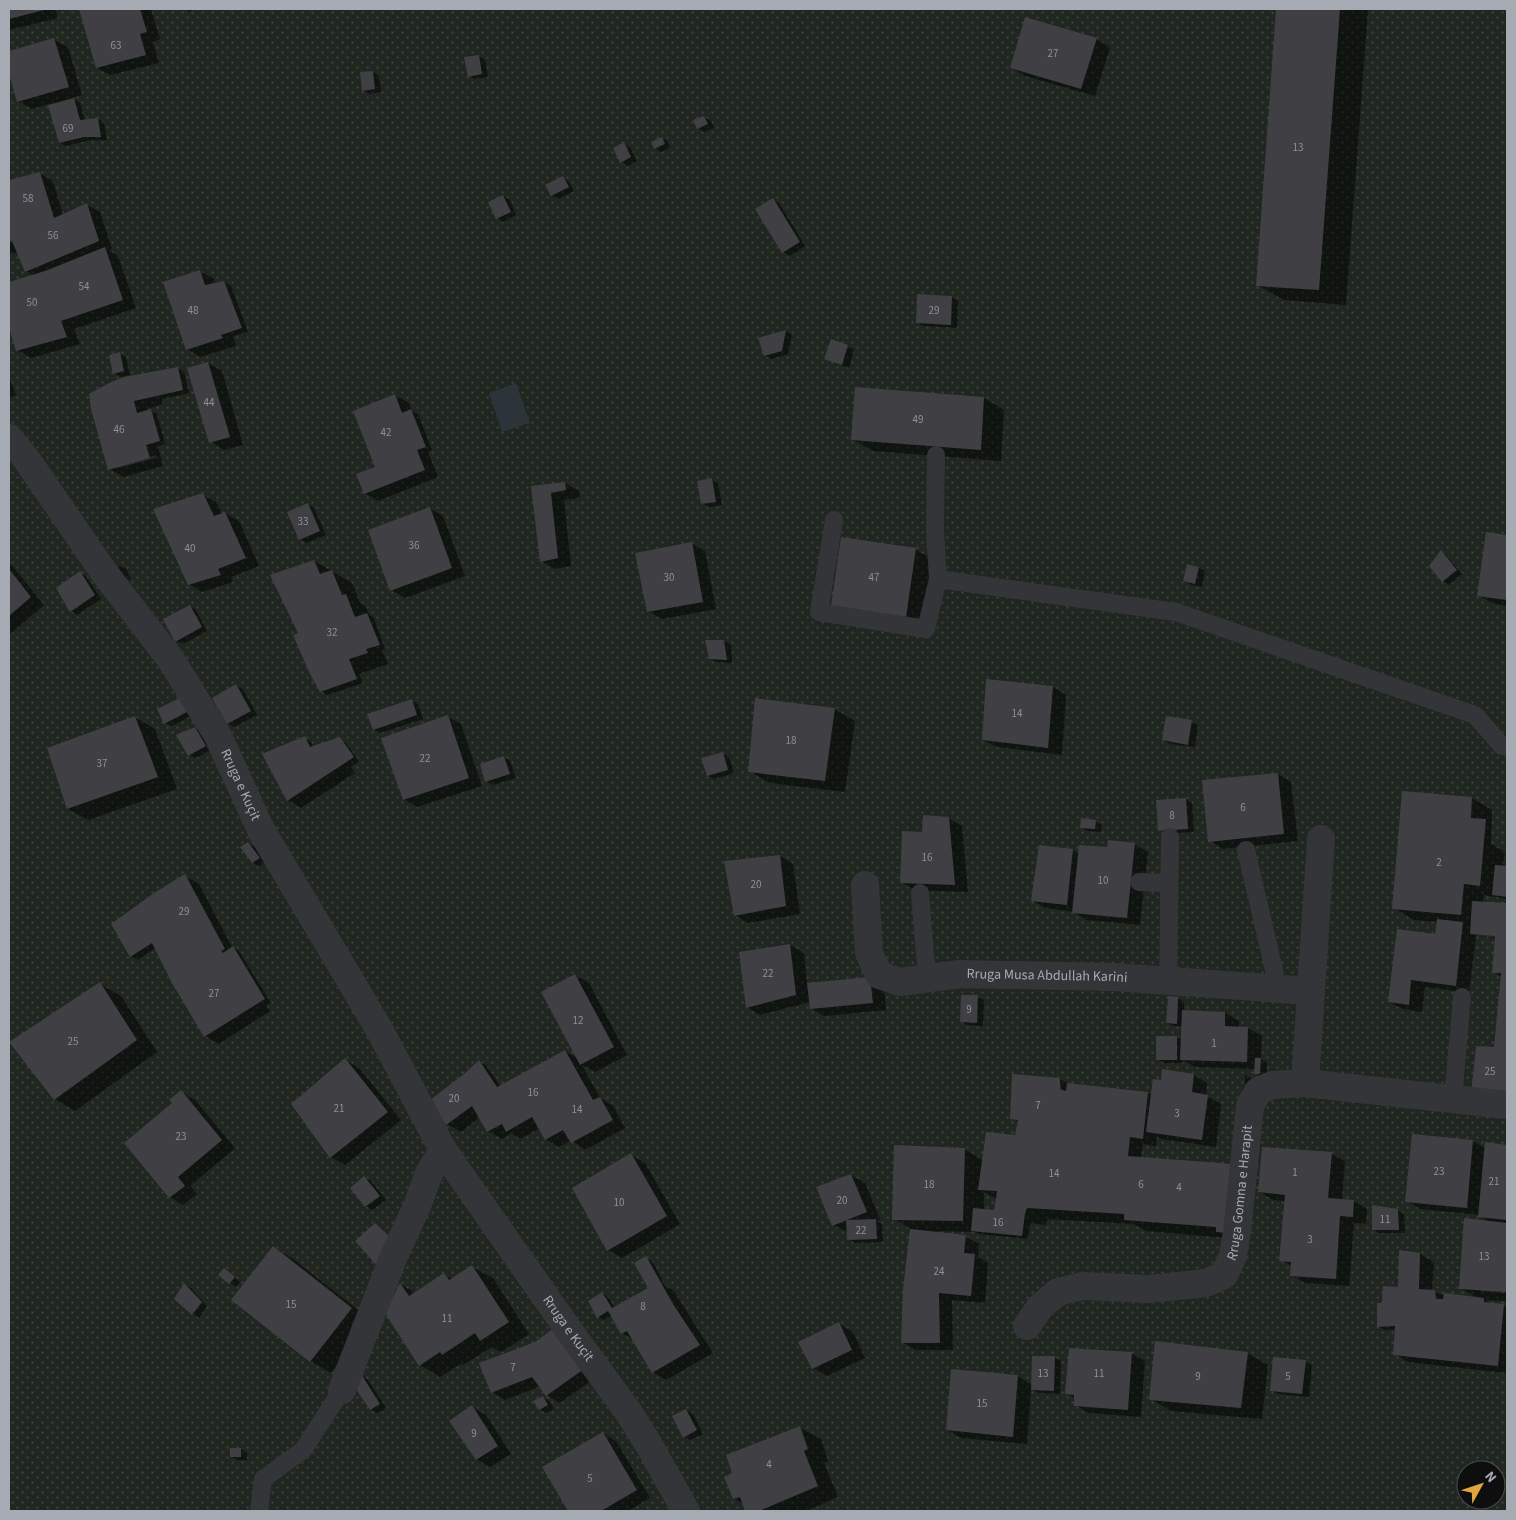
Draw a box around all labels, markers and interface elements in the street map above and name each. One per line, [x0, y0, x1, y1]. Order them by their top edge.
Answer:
house number: 63 [111, 38, 121, 53]
house number: 27 [1048, 46, 1058, 61]
house number: 69 [63, 121, 73, 136]
house number: 13 [1293, 140, 1303, 155]
house number: 58 [23, 191, 34, 206]
house number: 56 [48, 228, 59, 243]
house number: 54 [79, 279, 90, 294]
house number: 50 [27, 295, 37, 310]
house number: 48 [188, 303, 199, 318]
house number: 29 [929, 303, 939, 318]
house number: 44 [204, 395, 215, 410]
house number: 49 [913, 412, 923, 427]
house number: 46 [114, 422, 125, 437]
house number: 42 [381, 425, 391, 440]
house number: 33 [298, 514, 308, 529]
house number: 36 [409, 538, 420, 553]
house number: 40 [185, 541, 195, 556]
house number: 30 [664, 570, 674, 585]
house number: 47 [869, 570, 879, 585]
house number: 32 [327, 625, 337, 640]
house number: 14 [1012, 706, 1023, 721]
house number: 18 [786, 733, 797, 748]
street label: Rruga e Kuçit [215, 746, 266, 824]
house number: 22 [420, 751, 430, 766]
house number: 37 [97, 756, 107, 771]
house number: 6 [1240, 800, 1246, 815]
house number: 8 [1169, 808, 1175, 823]
house number: 16 [922, 850, 933, 865]
house number: 2 [1436, 855, 1442, 870]
house number: 10 [1098, 873, 1108, 888]
house number: 20 [751, 877, 761, 892]
house number: 29 [179, 904, 189, 919]
street label: Rruga Musa Abdullah Karini [966, 964, 1128, 988]
house number: 22 [763, 966, 773, 981]
house number: 27 [209, 986, 219, 1001]
house number: 9 [966, 1002, 972, 1017]
house number: 12 [573, 1013, 583, 1028]
house number: 25 [68, 1034, 78, 1049]
house number: 1 [1211, 1036, 1217, 1051]
house number: 25 [1485, 1064, 1495, 1079]
house number: 16 [528, 1085, 539, 1100]
house number: 20 [449, 1091, 459, 1106]
house number: 7 [1035, 1098, 1041, 1113]
house number: 21 [334, 1101, 344, 1116]
house number: 14 [572, 1102, 583, 1117]
house number: 3 [1174, 1106, 1180, 1121]
street label: Rruga Gomna e Harapit [1222, 1124, 1258, 1264]
house number: 23 [176, 1129, 186, 1144]
house number: 23 [1434, 1164, 1444, 1179]
house number: 1 [1292, 1165, 1298, 1180]
house number: 14 [1049, 1166, 1060, 1181]
house number: 21 [1489, 1174, 1499, 1189]
house number: 18 [924, 1177, 935, 1192]
house number: 6 [1138, 1177, 1144, 1192]
house number: 4 [1176, 1180, 1182, 1195]
house number: 20 [837, 1193, 847, 1208]
house number: 10 [614, 1195, 624, 1210]
house number: 11 [1380, 1212, 1390, 1227]
house number: 16 [993, 1215, 1004, 1230]
house number: 22 [856, 1223, 866, 1238]
house number: 3 [1307, 1232, 1313, 1247]
house number: 13 [1479, 1249, 1489, 1264]
house number: 24 [934, 1264, 945, 1279]
street label: Rruga e Kuçit [538, 1291, 599, 1366]
house number: 15 [286, 1297, 296, 1312]
house number: 8 [640, 1299, 646, 1314]
house number: 11 [442, 1311, 452, 1326]
house number: 7 [510, 1360, 516, 1375]
house number: 13 [1038, 1366, 1048, 1381]
house number: 11 [1094, 1366, 1104, 1381]
house number: 9 [1195, 1369, 1201, 1384]
house number: 5 [1285, 1369, 1291, 1384]
house number: 15 [977, 1396, 987, 1411]
house number: 9 [471, 1426, 477, 1441]
house number: 4 [766, 1457, 772, 1472]
north arrow [1456, 1460, 1506, 1510]
text: N [1480, 1467, 1501, 1487]
house number: 5 [587, 1471, 593, 1486]

